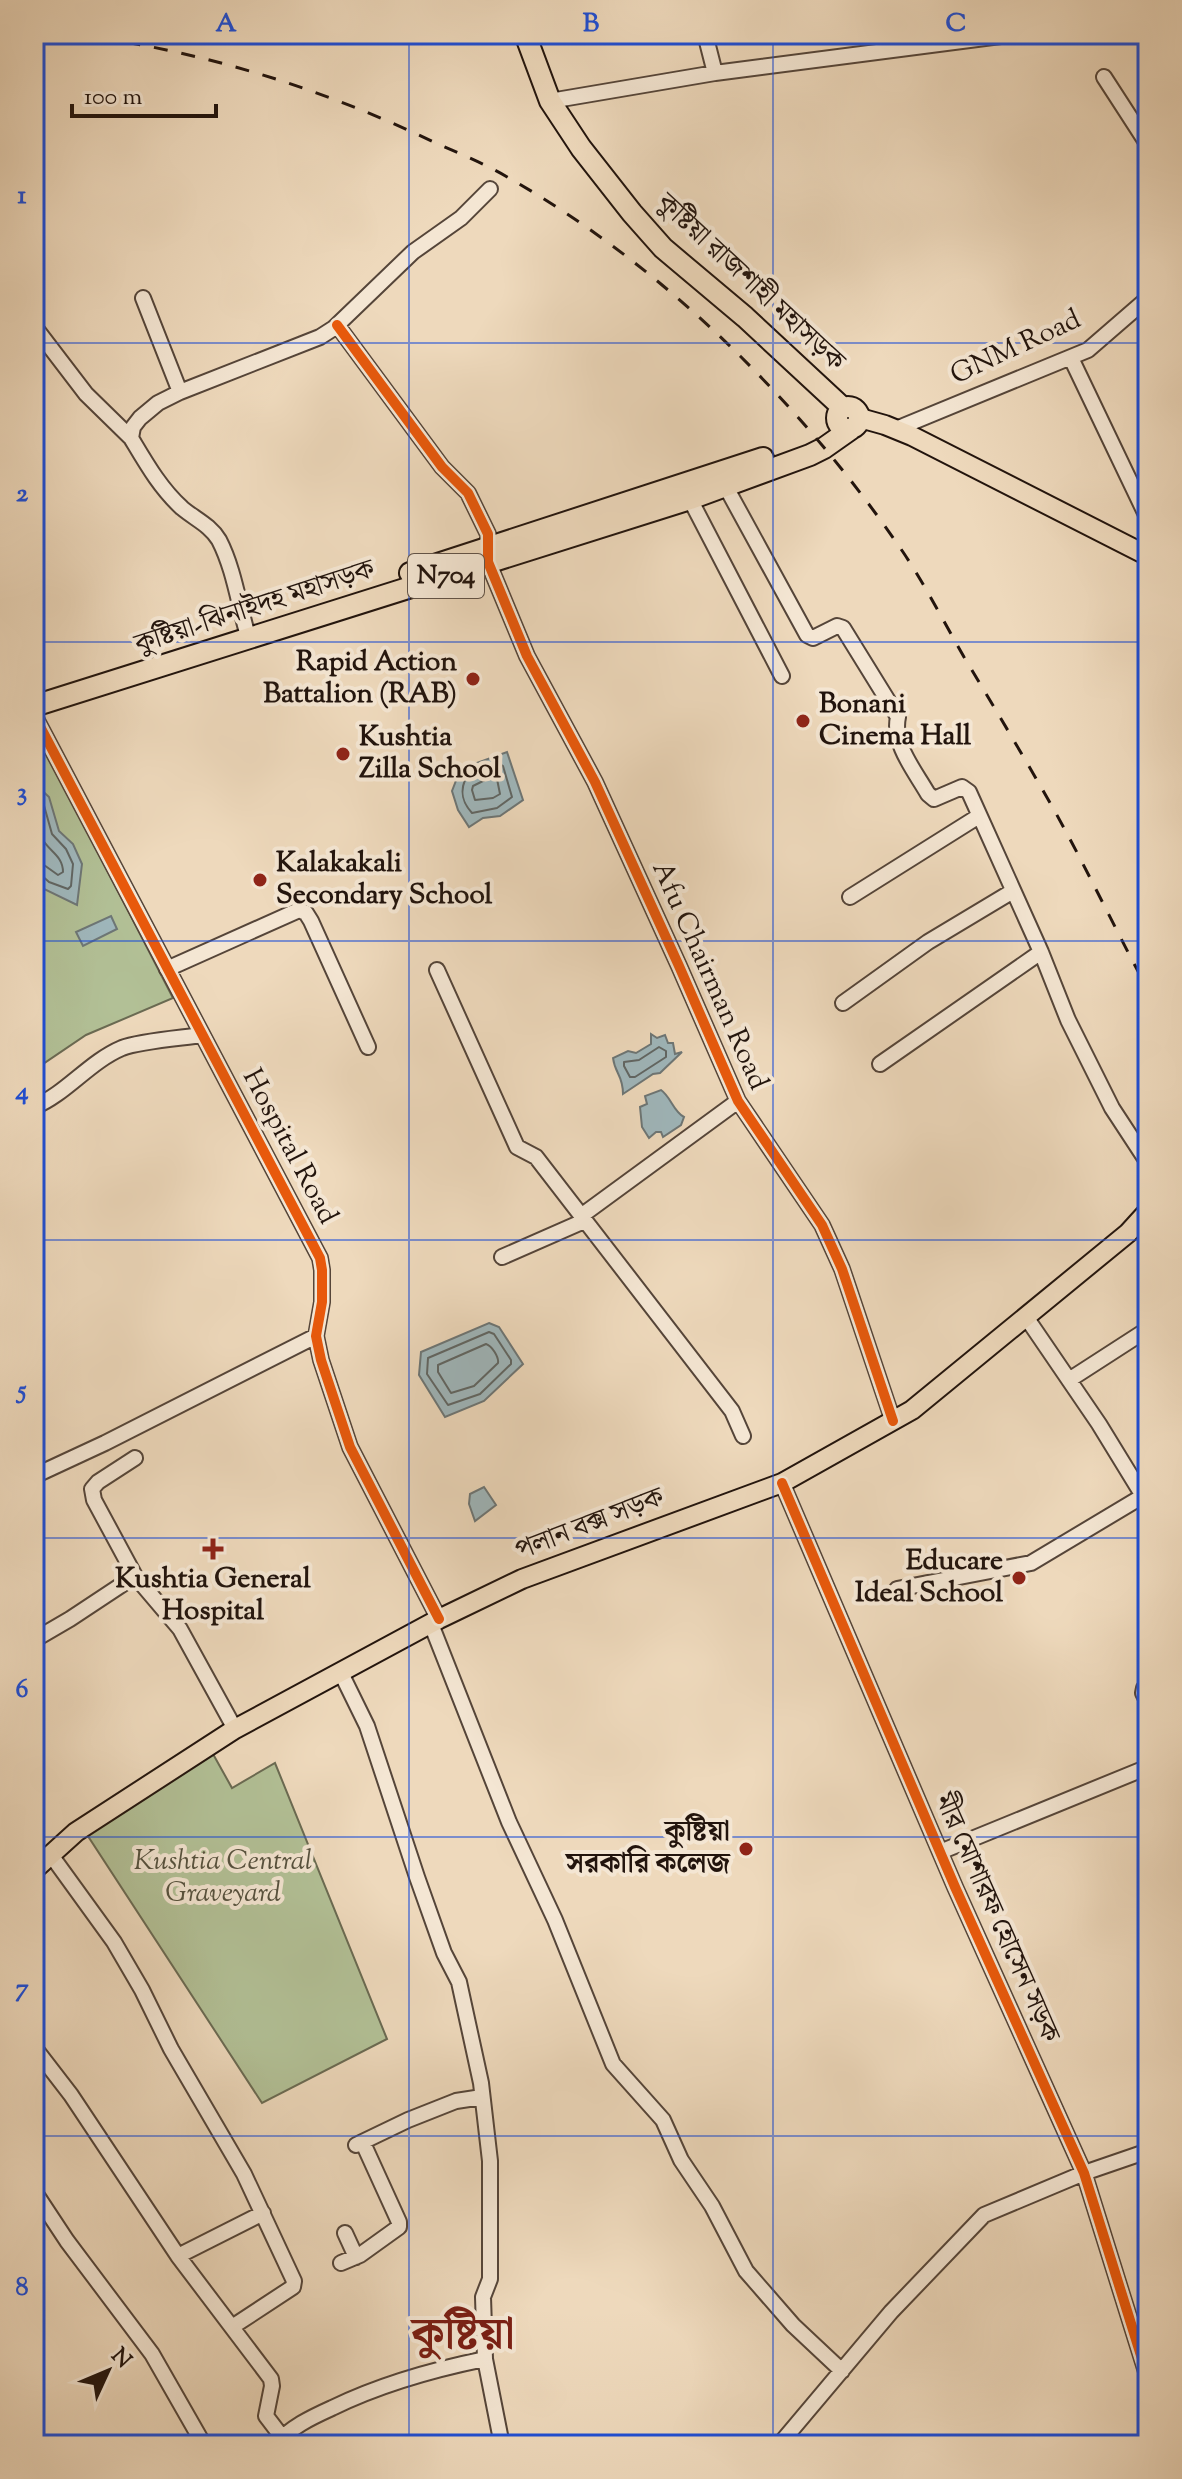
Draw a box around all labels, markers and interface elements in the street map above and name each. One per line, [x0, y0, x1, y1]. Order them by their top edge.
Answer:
text: A [215, 6, 237, 43]
text: B [583, 6, 600, 43]
text: C [946, 6, 966, 43]
scale bar [72, 68, 216, 118]
text: 100 m [84, 81, 142, 115]
text: 1 [18, 178, 27, 215]
street label: কুষ্টিয়া রাজশাহী মহাসড়ক [646, 184, 854, 382]
street label: GNM Road [944, 300, 1088, 396]
text: 2 [16, 476, 29, 513]
street label: কুষ্টিয়া-ঝিনাইদহ মহাসড়ক [129, 550, 381, 666]
road number: N704 [408, 554, 484, 598]
place label: Rapid Action Battalion (RAB) [263, 643, 457, 715]
marker: Rapid Action Battalion (RAB) [464, 670, 482, 688]
place label: Bonani Cinema Hall [819, 685, 971, 757]
marker: Bonani Cinema Hall [794, 712, 812, 730]
place label: Kushtia Zilla School [359, 718, 501, 790]
marker: Kushtia Zilla School [334, 745, 352, 763]
text: 3 [17, 775, 27, 812]
place label: Kalakakali Secondary School [276, 844, 493, 916]
street label: Afu Chairman Road [641, 855, 777, 1097]
marker: Kalakakali Secondary School [251, 871, 269, 889]
street label: Hospital Road [231, 1062, 347, 1232]
text: 4 [14, 1074, 29, 1111]
text: 5 [16, 1373, 27, 1410]
street label: পলান বক্স সড়ক [510, 1478, 671, 1572]
marker: Kushtia General Hospital [202, 1538, 224, 1560]
place label: Educare Ideal School [855, 1542, 1003, 1614]
place label: Kushtia General Hospital [115, 1560, 311, 1632]
marker: Educare Ideal School [1010, 1569, 1028, 1587]
text: 6 [16, 1672, 29, 1709]
street label: মীর মোশারফ হোসেন সড়ক [923, 1786, 1070, 2050]
place label: কুষ্টিয়া সরকারি কলেজ [565, 1813, 732, 1885]
marker: কুষ্টিয়া সরকারি কলেজ [737, 1840, 755, 1858]
park label: Kushtia Central Graveyard [134, 1842, 312, 1914]
text: 7 [15, 1971, 29, 2008]
text: 8 [15, 2270, 29, 2307]
district label: কুষ্টিয়া [409, 2306, 515, 2369]
north arrow [68, 2331, 148, 2411]
text: N [103, 2342, 138, 2377]

